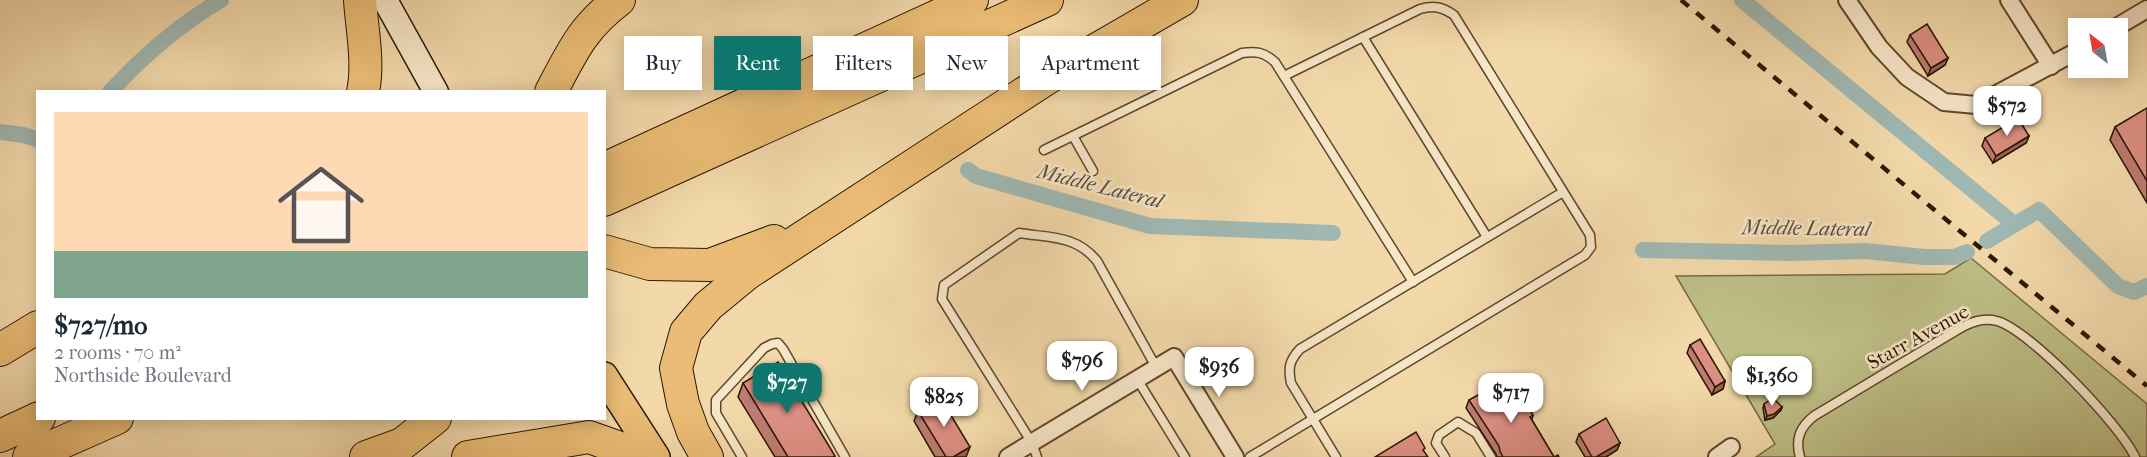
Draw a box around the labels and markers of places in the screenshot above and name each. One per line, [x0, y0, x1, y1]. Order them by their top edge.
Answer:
pin: $572 [1971, 86, 2043, 137]
pin: $796 [1046, 341, 1118, 392]
pin: $936 [1183, 347, 1255, 398]
pin: $1,360 [1723, 356, 1821, 407]
pin: $727 [751, 363, 823, 414]
pin: $717 [1475, 373, 1547, 424]
pin: $825 [908, 377, 980, 428]

